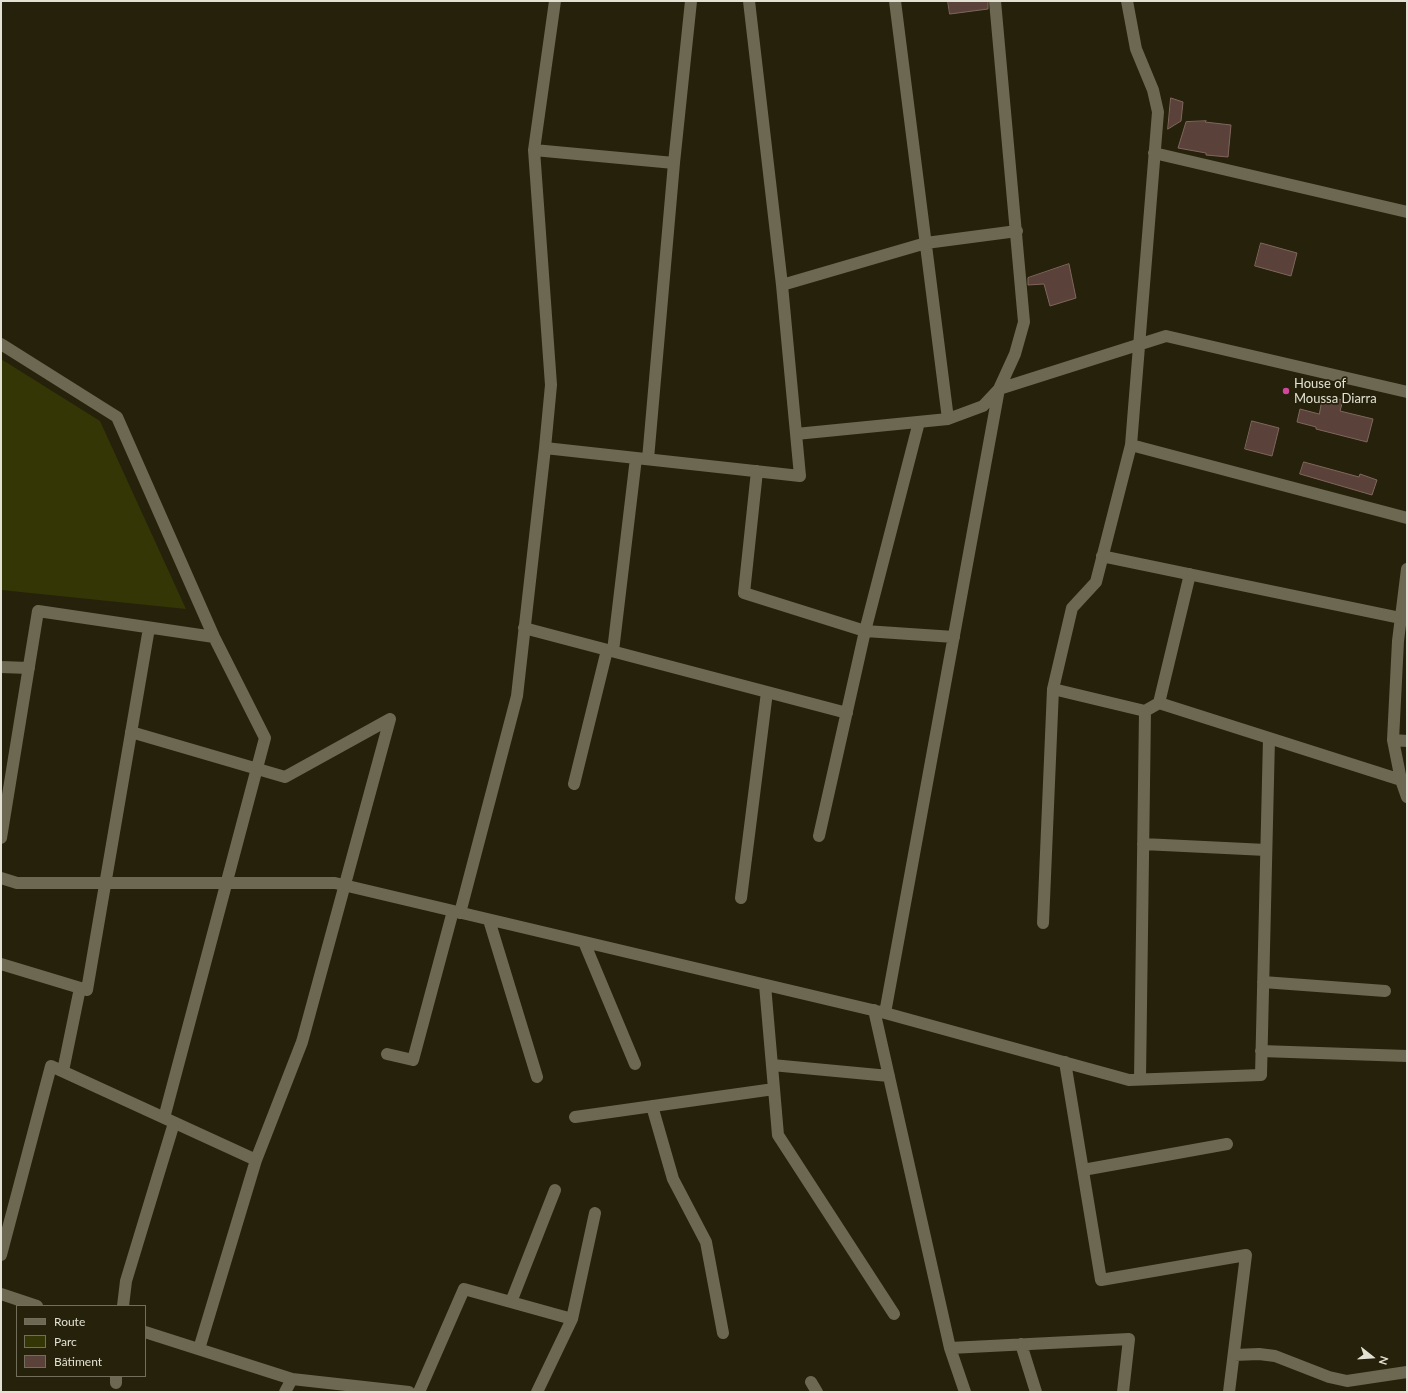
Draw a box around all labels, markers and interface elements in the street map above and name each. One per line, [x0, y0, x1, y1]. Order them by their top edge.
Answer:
place label: House of Moussa Diarra [1294, 376, 1377, 407]
marker: House of Moussa Diarra [1281, 386, 1291, 396]
legend [16, 1305, 146, 1377]
text: Route [54, 1314, 85, 1329]
text: Parc [54, 1334, 77, 1349]
north arrow [1352, 1337, 1392, 1377]
text: Bâtiment [54, 1354, 102, 1369]
text: N [1376, 1355, 1391, 1367]

